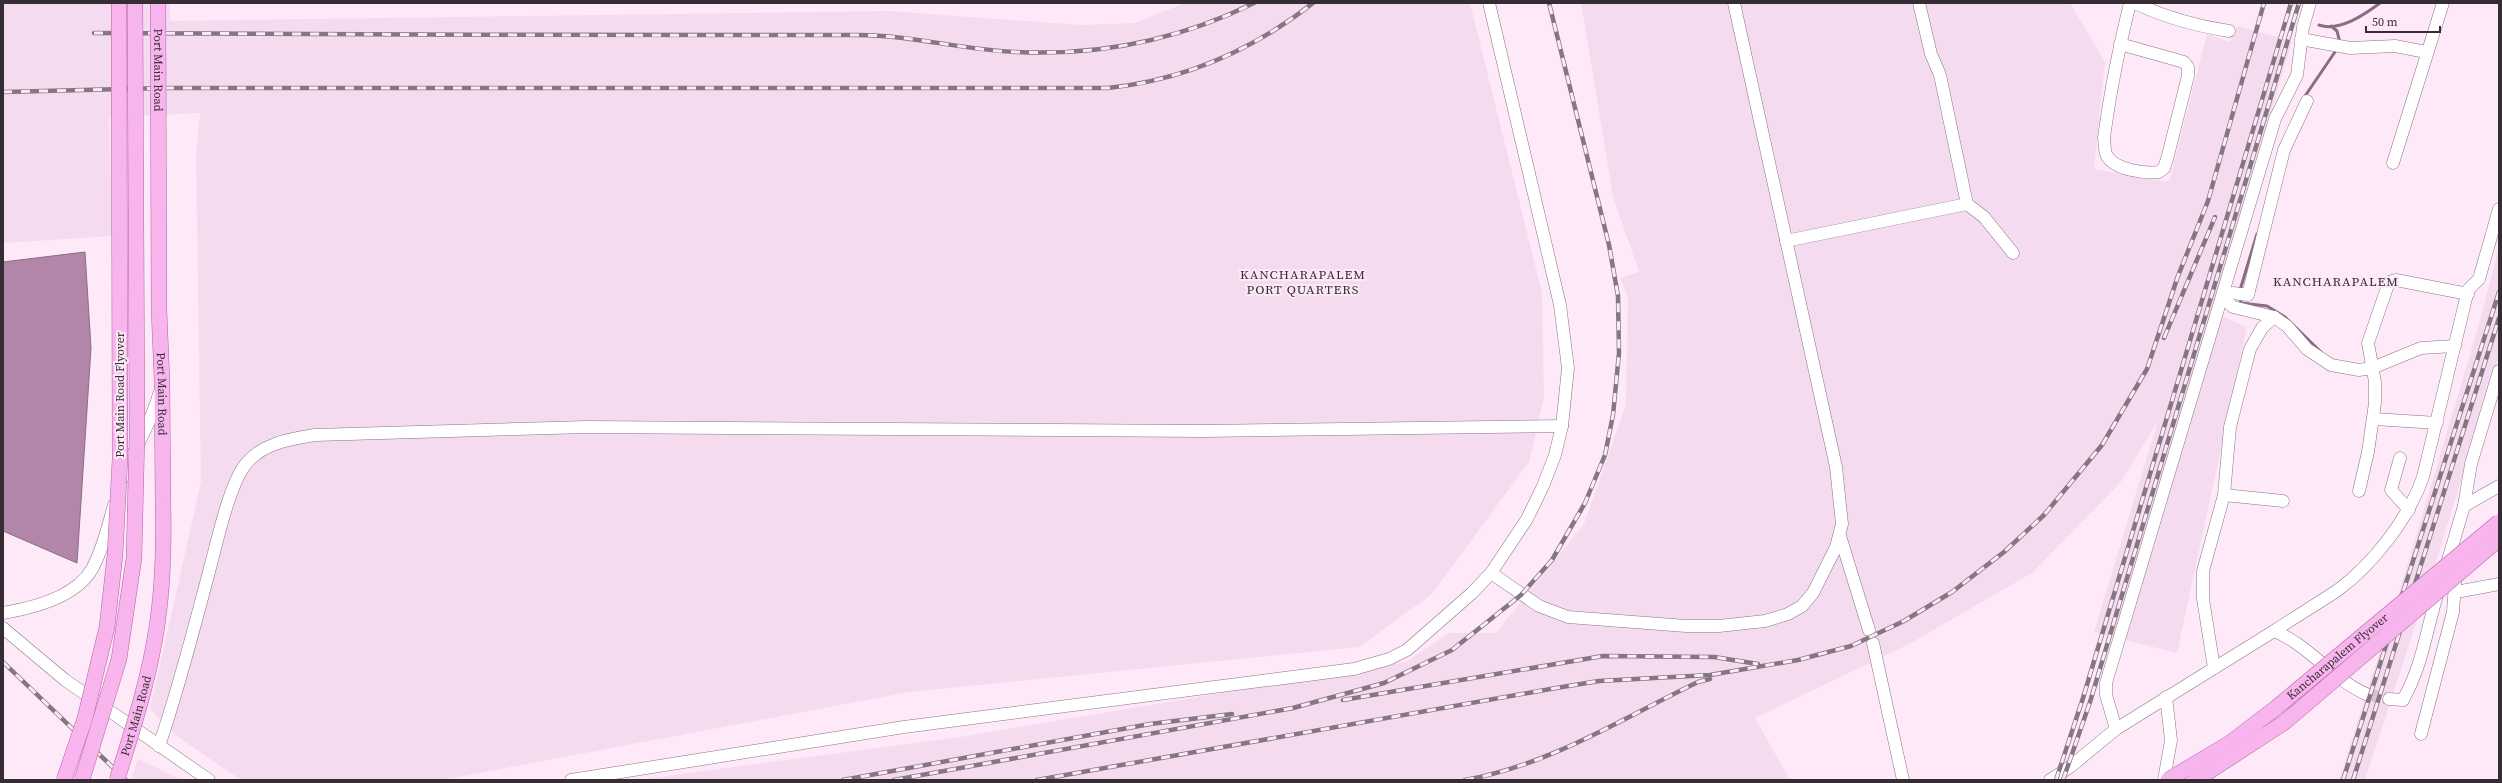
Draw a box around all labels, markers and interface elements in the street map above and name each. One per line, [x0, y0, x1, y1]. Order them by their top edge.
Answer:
scale bar [2366, 8, 2440, 34]
text: 50 m [2372, 14, 2398, 30]
street label: Port Main Road [150, 28, 166, 112]
district label: KANCHARAPALEM PORT QUARTERS [1240, 266, 1366, 298]
district label: KANCHARAPALEM [2273, 273, 2399, 290]
street label: Port Main Road Flyover [112, 332, 128, 458]
street label: Port Main Road [153, 352, 170, 436]
street label: Kancharapalem Flyover [2283, 610, 2391, 704]
street label: Port Main Road [117, 674, 155, 758]

